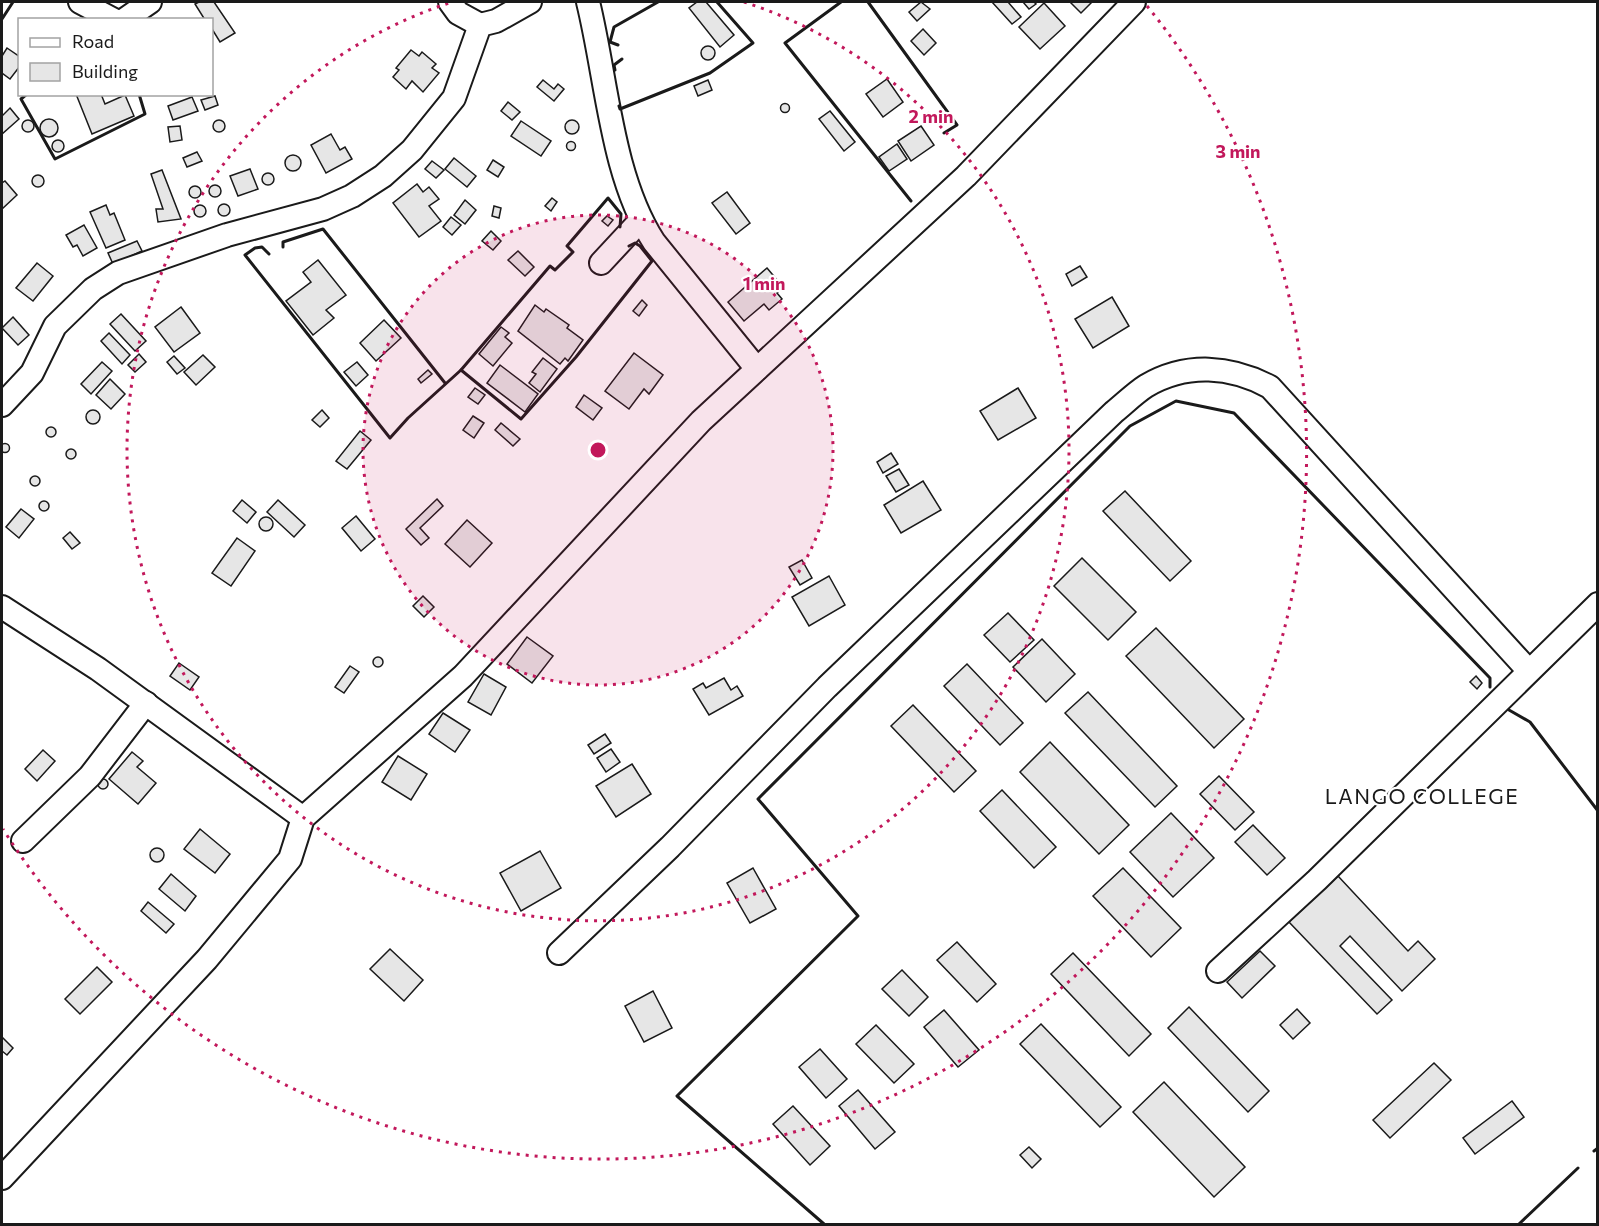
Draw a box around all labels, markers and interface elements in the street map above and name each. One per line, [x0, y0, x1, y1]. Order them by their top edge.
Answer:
legend [18, 18, 213, 96]
text: Road [72, 30, 114, 52]
text: Building [72, 60, 138, 82]
text: 2 min [909, 105, 953, 127]
text: 3 min [1215, 140, 1261, 162]
text: 1 min [743, 272, 785, 294]
centre of rings [588, 440, 608, 460]
district label: LANGO COLLEGE [1325, 783, 1519, 808]

